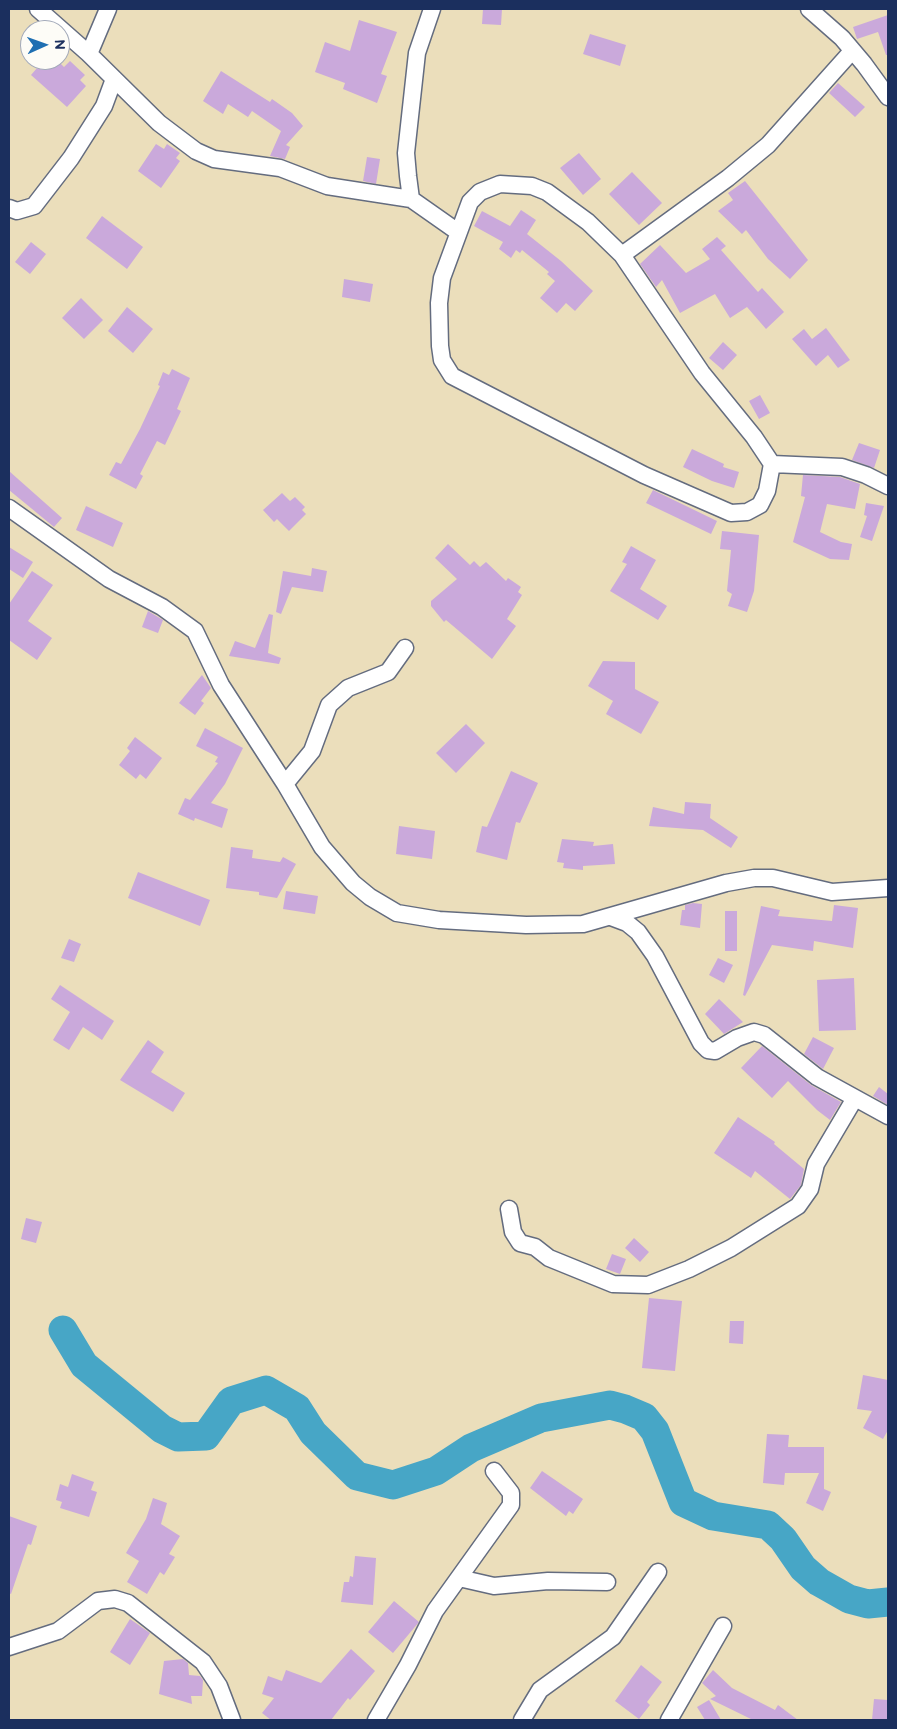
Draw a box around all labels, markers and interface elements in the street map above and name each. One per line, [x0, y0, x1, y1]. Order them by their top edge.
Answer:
north arrow [20, 20, 70, 70]
text: N [51, 39, 68, 50]

